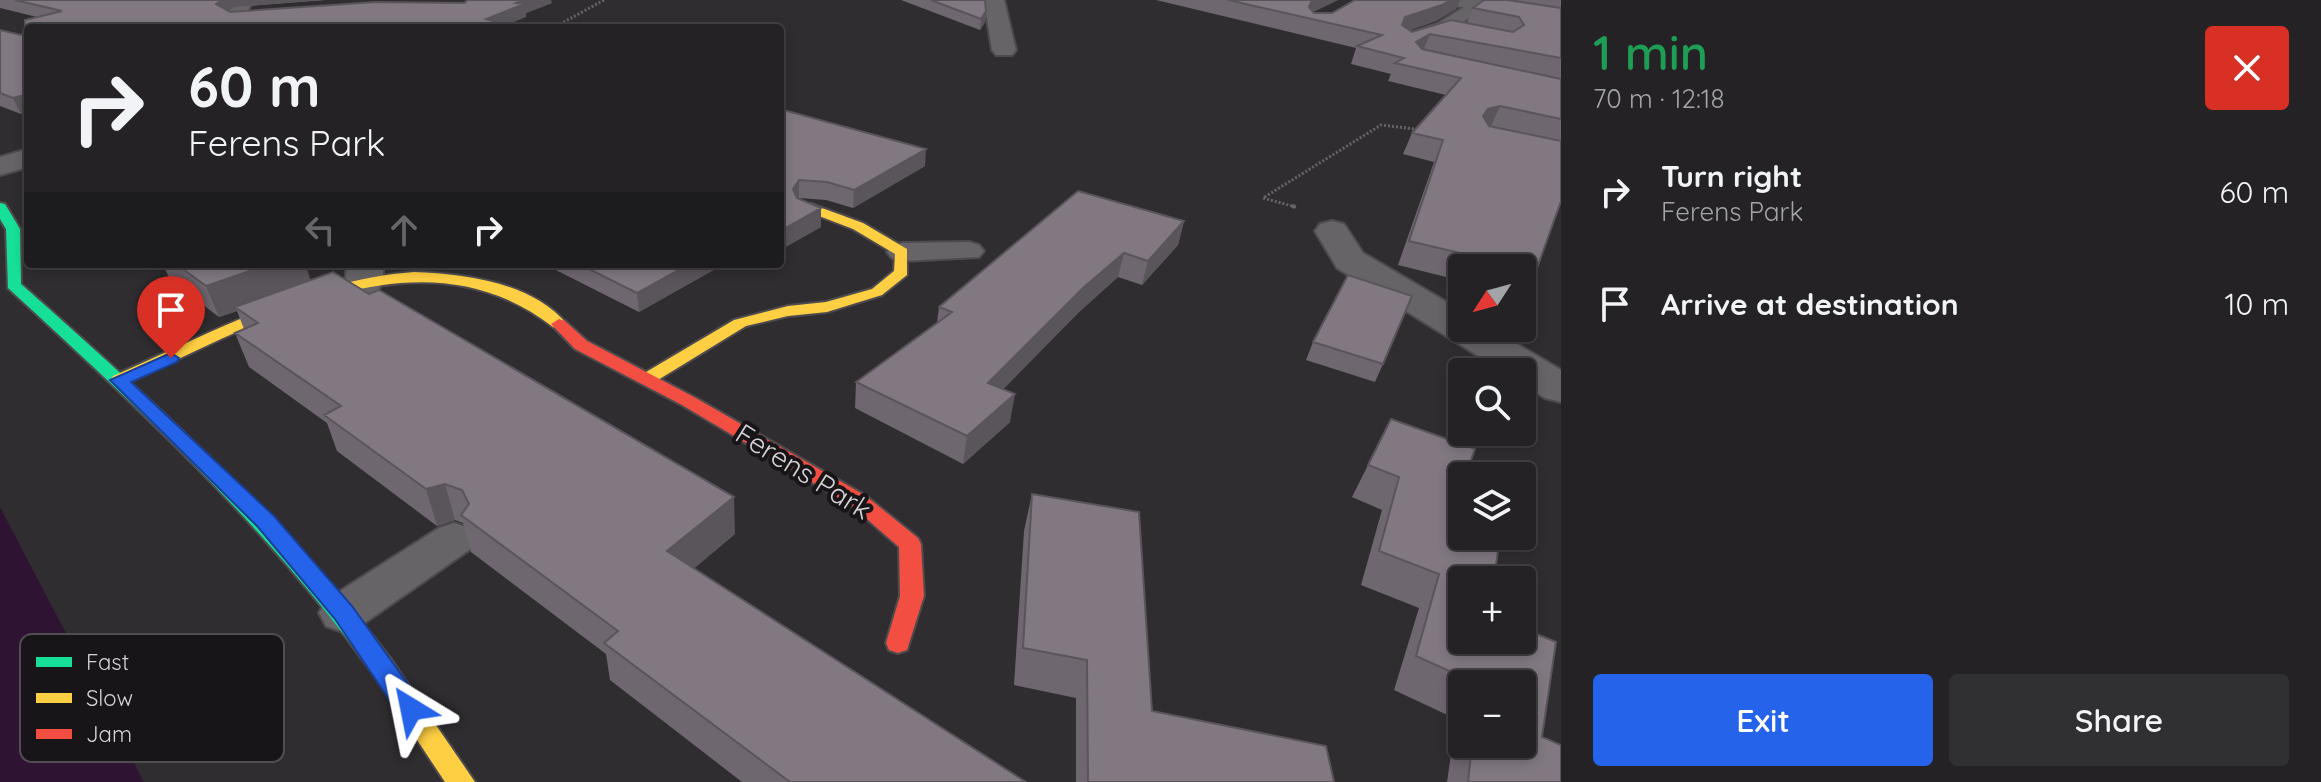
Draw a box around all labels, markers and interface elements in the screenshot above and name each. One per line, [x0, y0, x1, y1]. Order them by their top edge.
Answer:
text: 1 min [1593, 22, 1708, 82]
button: close [2205, 26, 2289, 110]
text: 60 m [188, 51, 321, 121]
icon: right [56, 56, 160, 160]
text: 70 m · 12:18 [1593, 82, 1724, 115]
text: Ferens Park [188, 120, 385, 165]
text: Turn right [1661, 157, 1802, 195]
icon: right [1593, 170, 1637, 214]
text: 60 m [2219, 173, 2289, 211]
text: Ferens Park [1661, 195, 1804, 228]
icon: left [298, 208, 342, 252]
icon: ahead [382, 208, 426, 252]
icon: right [466, 208, 510, 252]
north arrow [1448, 254, 1536, 342]
map controls [1448, 254, 1536, 758]
pin [137, 276, 205, 358]
icon: arrive [1593, 282, 1637, 326]
text: Arrive at destination [1661, 285, 1959, 323]
text: 10 m [2225, 285, 2289, 323]
icon: arrive [149, 288, 193, 332]
button: search [1448, 358, 1536, 446]
street label: Ferens Park [730, 415, 878, 527]
button: layers [1448, 462, 1536, 550]
button: + [1448, 566, 1536, 654]
legend [20, 634, 284, 762]
text: Fast [86, 648, 129, 676]
position arrow [369, 667, 453, 751]
button: − [1448, 670, 1536, 758]
button: Exit [1593, 674, 1933, 766]
button: Share [1949, 674, 2289, 766]
text: Slow [86, 684, 133, 712]
text: Jam [86, 720, 132, 748]

